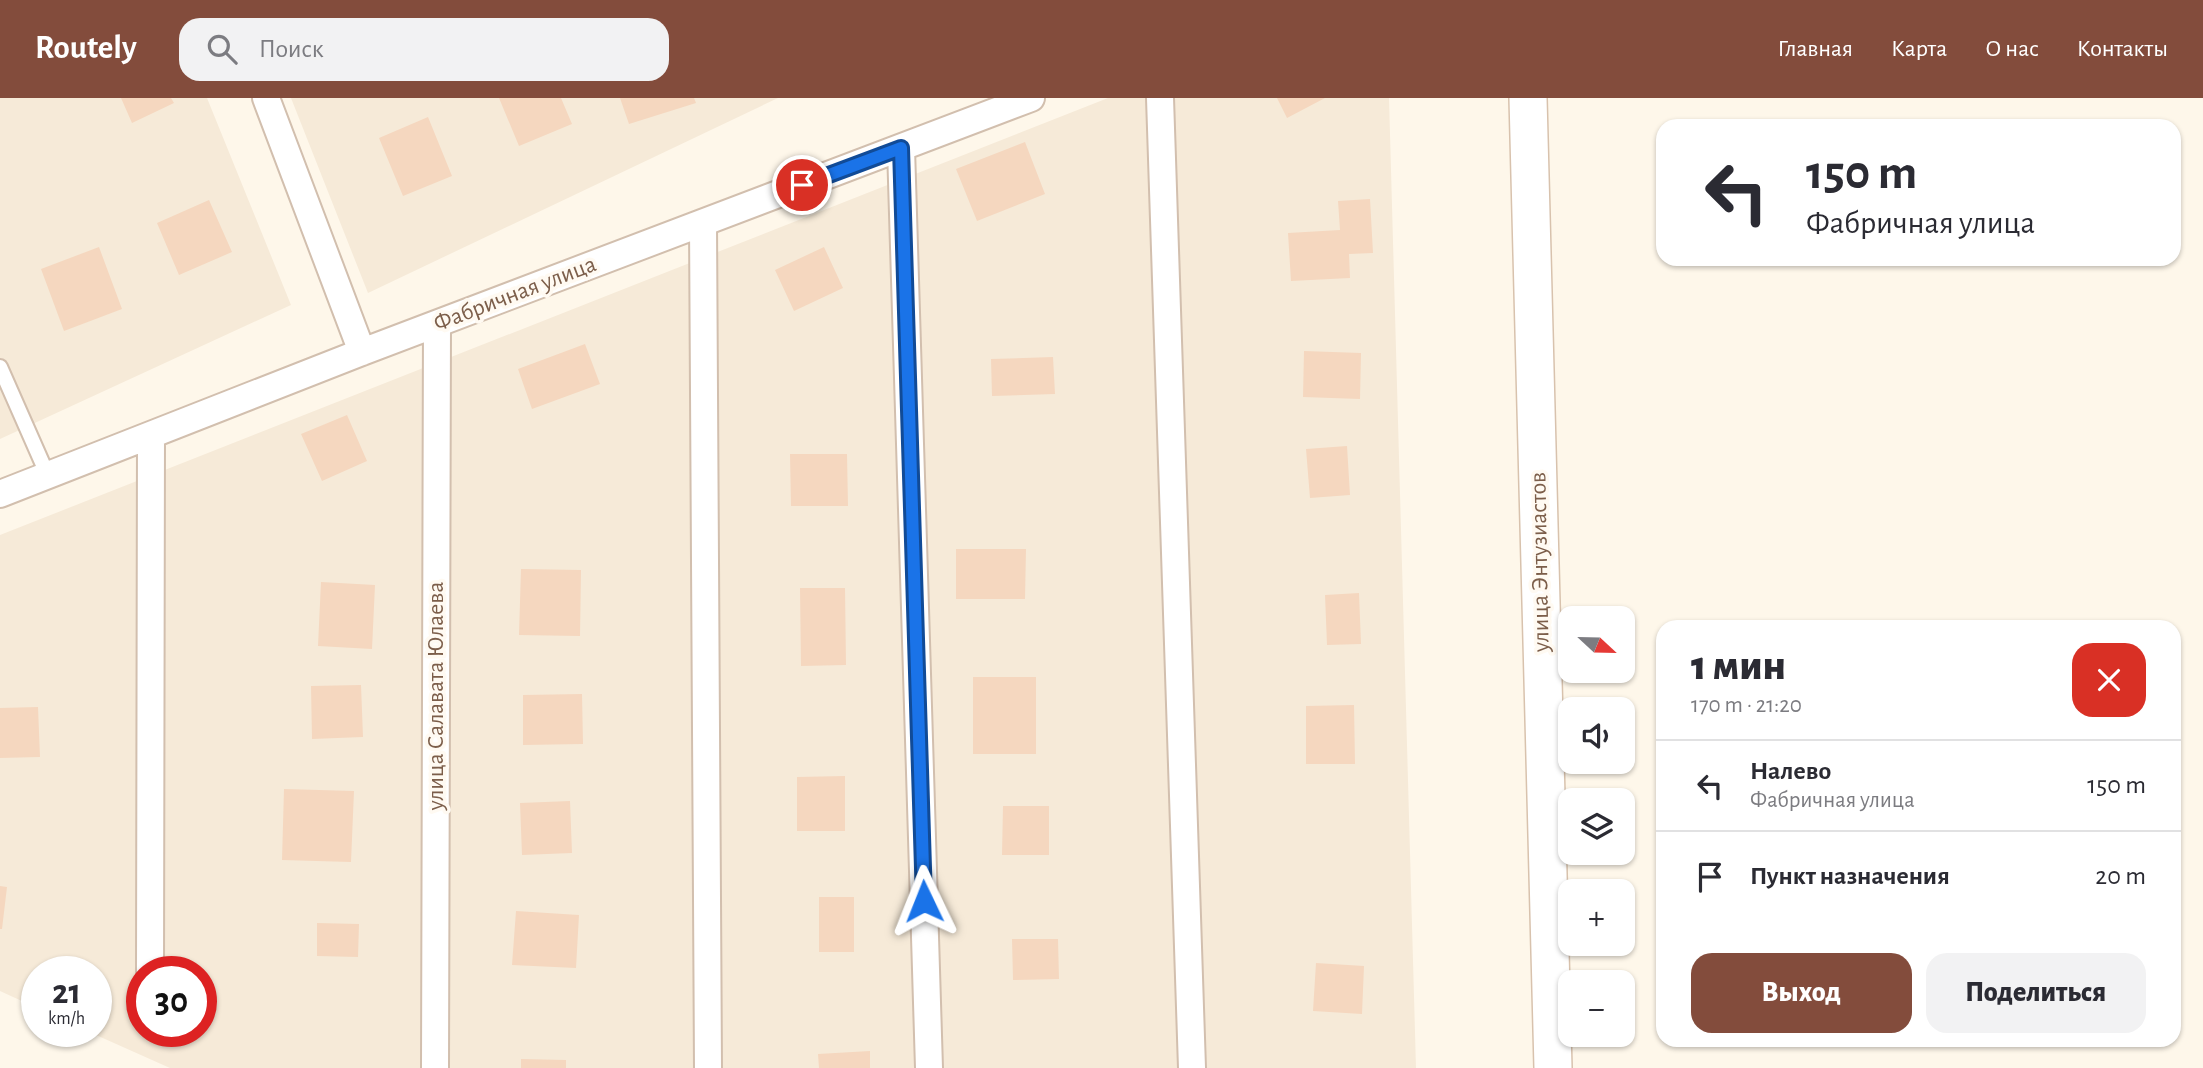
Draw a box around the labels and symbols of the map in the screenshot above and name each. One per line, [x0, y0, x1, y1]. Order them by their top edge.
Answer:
pin [772, 155, 832, 215]
street label: Фабричная улица [430, 252, 600, 336]
street label: улица Энтузиастов [1526, 472, 1554, 653]
street label: улица Салавата Юлаева [424, 582, 448, 811]
north arrow [1558, 606, 1634, 682]
position arrow [887, 864, 961, 938]
speed limit sign: 30 [126, 956, 217, 1047]

